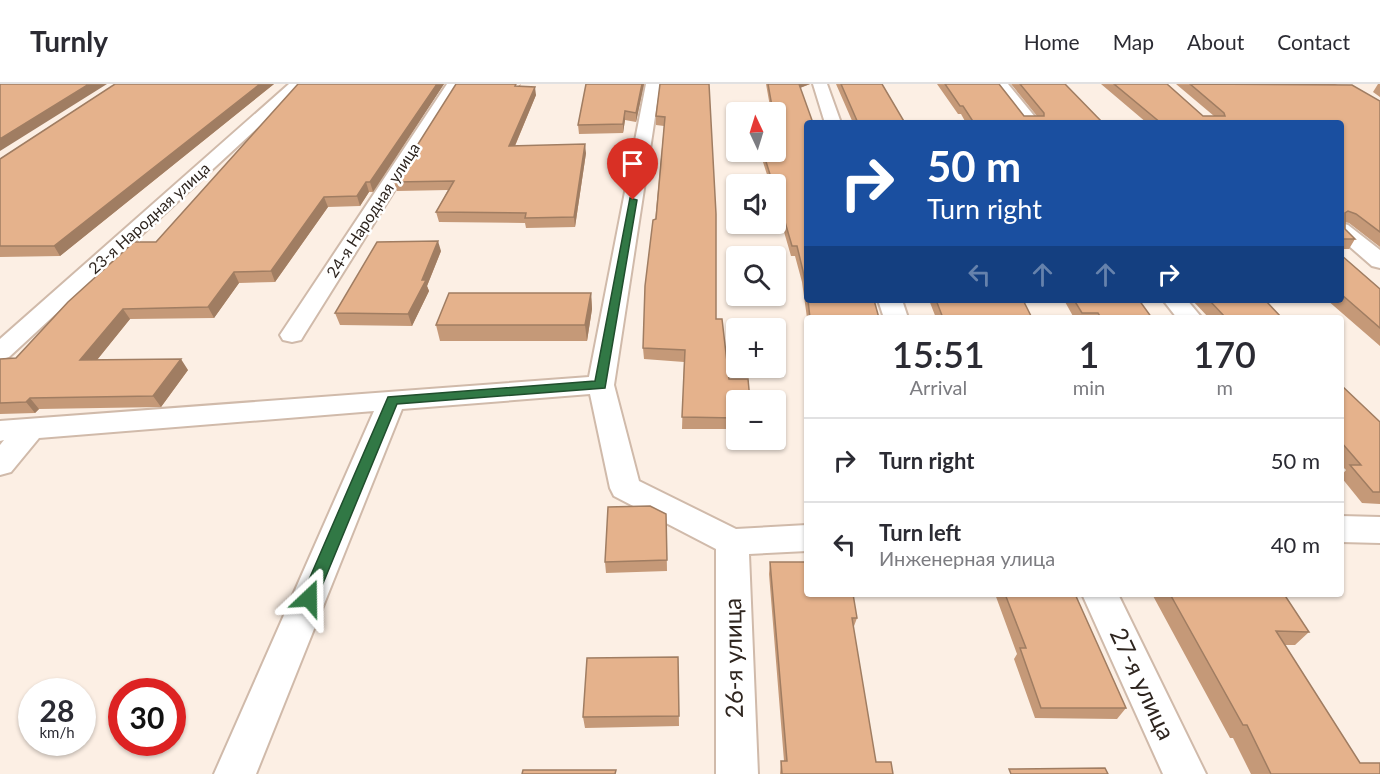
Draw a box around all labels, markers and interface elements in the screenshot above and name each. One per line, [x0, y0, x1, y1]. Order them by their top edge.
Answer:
text: Turnly [30, 24, 108, 58]
text: Home [1024, 29, 1080, 54]
text: Map [1113, 29, 1154, 54]
text: About [1187, 29, 1244, 54]
text: Contact [1277, 29, 1350, 54]
north arrow [726, 102, 786, 162]
map controls [726, 102, 786, 450]
pin [607, 138, 658, 200]
street label: 24-я Народная улица [322, 139, 423, 281]
text: 50 m [927, 141, 1021, 191]
icon: right [828, 144, 906, 222]
icon: arrive [616, 147, 649, 180]
street label: 23-я Народная улица [84, 158, 213, 277]
button: sound [726, 174, 786, 234]
text: Turn right [927, 192, 1042, 225]
button: search [726, 246, 786, 306]
icon: left [963, 258, 996, 291]
icon: ahead [1026, 258, 1059, 291]
icon: ahead [1089, 258, 1122, 291]
icon: right [1152, 258, 1185, 291]
button: + [726, 318, 786, 378]
text: 15:51 [892, 332, 985, 376]
text: 1 [1079, 332, 1099, 376]
text: 170 [1193, 332, 1256, 376]
text: Arrival [910, 375, 967, 399]
text: min [1073, 375, 1105, 399]
text: m [1216, 375, 1233, 399]
button: − [726, 390, 786, 450]
icon: right [828, 444, 861, 477]
text: Turn right [879, 447, 974, 474]
text: 50 m [1271, 447, 1320, 474]
text: Turn left [879, 519, 961, 546]
icon: left [828, 528, 861, 561]
text: 40 m [1271, 531, 1320, 558]
text: Инженерная улица [879, 546, 1055, 570]
position arrow [277, 566, 341, 630]
street label: 26-я улица [717, 598, 748, 718]
street label: 27-я улица [1105, 623, 1182, 744]
speed limit sign: 30 [108, 678, 186, 756]
text: 28 [40, 692, 74, 728]
text: km/h [39, 723, 75, 741]

